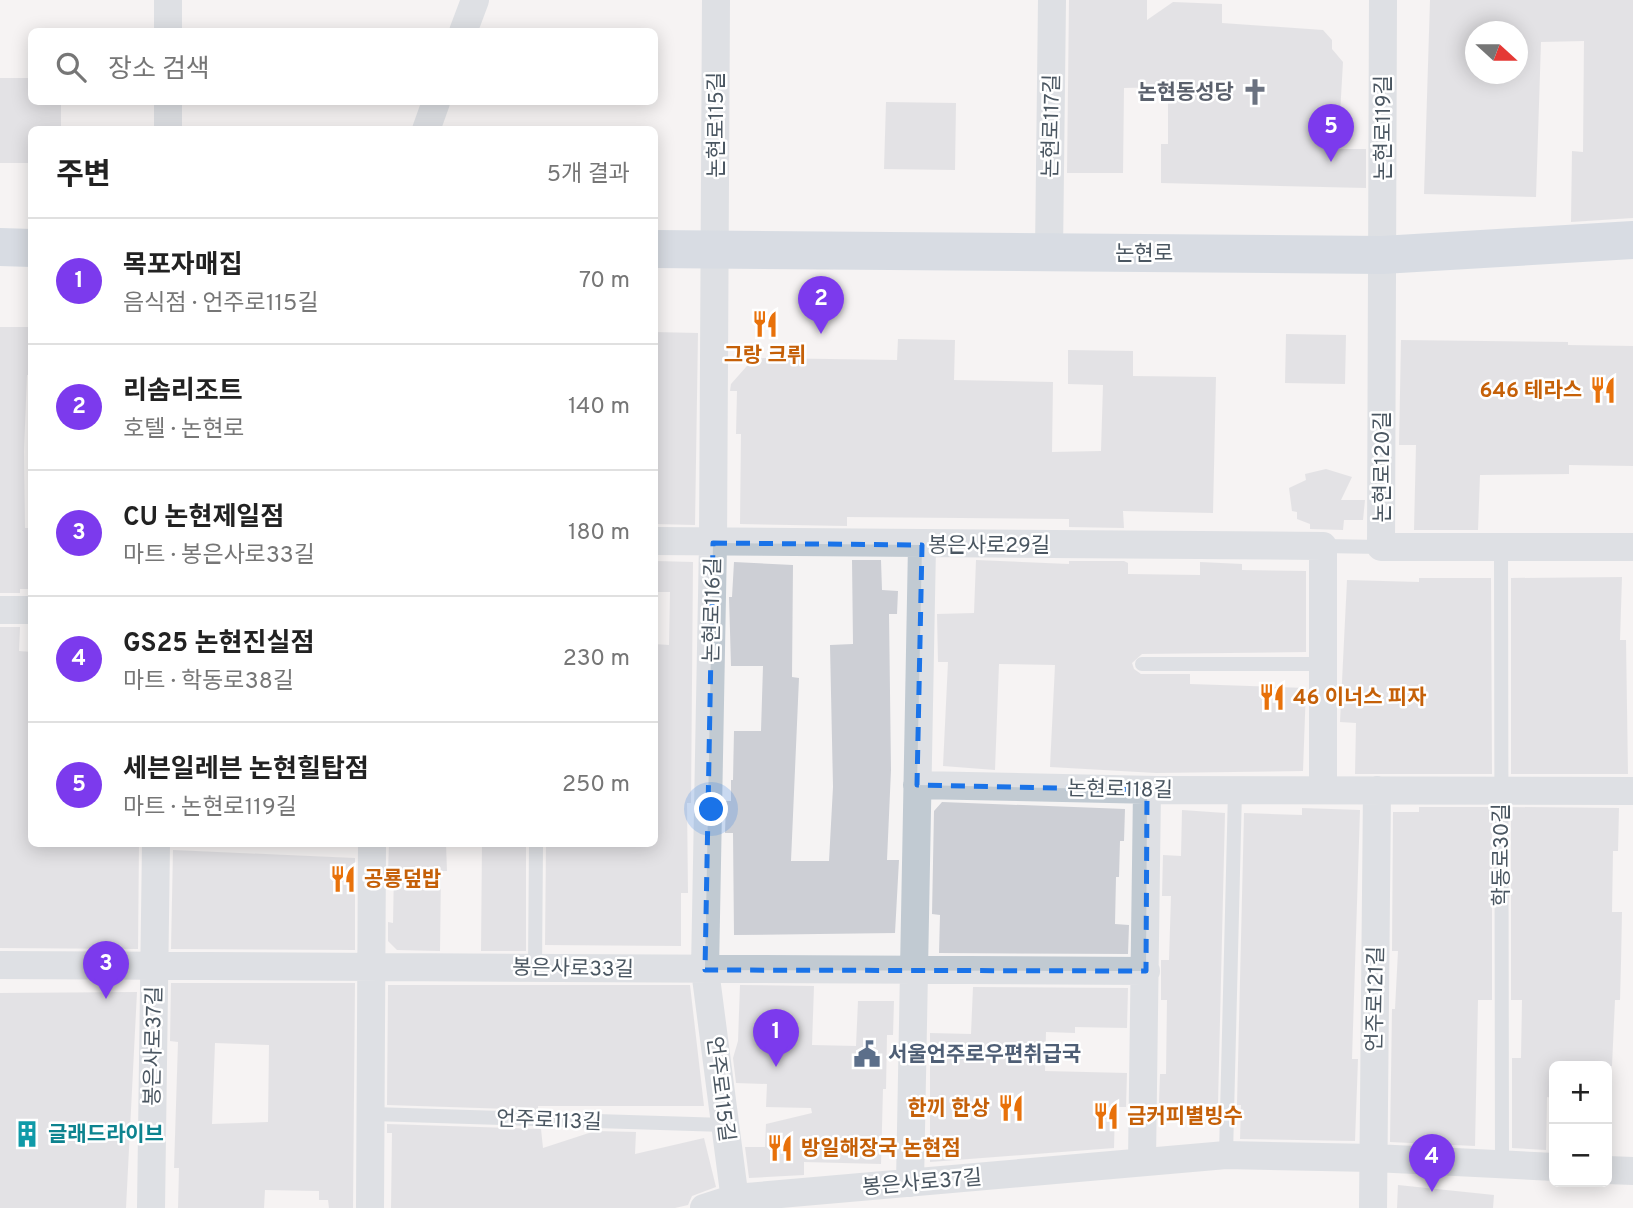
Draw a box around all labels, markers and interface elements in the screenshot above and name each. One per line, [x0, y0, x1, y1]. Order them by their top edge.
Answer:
north arrow [1465, 21, 1528, 84]
search box [28, 28, 658, 105]
icon: search [52, 48, 90, 86]
text: 장소 검색 [108, 54, 210, 87]
street label: 논현로115길 [704, 72, 731, 178]
street label: 논현로117길 [1038, 74, 1067, 178]
street label: 논현로119길 [1371, 75, 1398, 181]
church icon: 논현동성당 [1240, 77, 1270, 107]
place label: 논현동성당 [1137, 80, 1234, 107]
pin: 5 [1308, 104, 1354, 162]
text: 주변 [56, 158, 111, 195]
text: 5개 결과 [547, 161, 630, 190]
street label: 논현로 [1115, 241, 1173, 268]
text: 목포자매집 [123, 250, 243, 283]
text: 1 [74, 267, 84, 296]
text: 70 m [579, 267, 630, 296]
pin: 2 [798, 276, 844, 334]
text: 음식점 · 언주로115길 [123, 290, 319, 319]
restaurant icon: 그랑 크뤼 [750, 309, 780, 339]
place label: 그랑 크뤼 [724, 343, 806, 370]
restaurant icon: 646 테라스 [1588, 375, 1618, 405]
text: 리솜리조트 [123, 376, 243, 409]
place label: 646 테라스 [1479, 378, 1582, 405]
text: 2 [72, 393, 86, 422]
text: 140 m [568, 393, 630, 422]
street label: 논현로120길 [1370, 411, 1397, 523]
text: 호텔 · 논현로 [123, 416, 245, 445]
text: CU 논현제일점 [123, 502, 284, 535]
text: 3 [72, 519, 86, 548]
text: 180 m [568, 519, 630, 548]
street label: 봉은사로29길 [928, 533, 1050, 560]
text: 마트 · 봉은사로33길 [123, 542, 315, 571]
street label: 논현로116길 [699, 557, 728, 663]
text: GS25 논현진실점 [123, 628, 314, 661]
text: 4 [72, 645, 86, 674]
text: 230 m [563, 645, 630, 674]
text: 마트 · 학동로38길 [123, 668, 294, 697]
restaurant icon: 46 이너스 피자 [1257, 682, 1287, 712]
place label: 46 이너스 피자 [1293, 685, 1427, 712]
text: 세븐일레븐 논현힐탑점 [123, 754, 369, 787]
text: 5 [72, 771, 86, 800]
text: 250 m [562, 771, 630, 800]
street label: 논현로118길 [1067, 776, 1173, 805]
your location [694, 792, 728, 826]
text: 마트 · 논현로119길 [123, 794, 297, 823]
street label: 학동로30길 [1489, 803, 1516, 907]
restaurant icon: 공룡덮밥 [328, 864, 358, 894]
place label: 공룡덮밥 [364, 867, 441, 894]
pin: 3 [83, 941, 129, 999]
street label: 언주로121길 [1362, 946, 1391, 1052]
street label: 봉은사로33길 [512, 955, 634, 984]
street label: 봉은사로37길 [140, 986, 169, 1106]
pin: 1 [753, 1009, 799, 1067]
street label: 언주로115길 [700, 1035, 739, 1143]
public building icon: 서울언주로우편취급국 [852, 1039, 882, 1069]
place label: 서울언주로우편취급국 [888, 1042, 1081, 1069]
map controls [1549, 1061, 1612, 1187]
button: + [1549, 1061, 1612, 1124]
restaurant icon: 한끼 한상 [996, 1093, 1026, 1123]
place label: 한끼 한상 [907, 1096, 990, 1123]
restaurant icon: 금커피별빙수 [1091, 1101, 1121, 1131]
place label: 금커피별빙수 [1127, 1104, 1243, 1131]
street label: 언주로113길 [496, 1106, 602, 1137]
building icon: 글래드라이브 [12, 1119, 42, 1149]
place label: 글래드라이브 [48, 1122, 164, 1149]
button: − [1549, 1124, 1612, 1187]
restaurant icon: 방일해장국 논현점 [765, 1133, 795, 1163]
pin: 4 [1409, 1134, 1455, 1192]
place label: 방일해장국 논현점 [801, 1136, 961, 1163]
street label: 봉은사로37길 [861, 1165, 983, 1202]

